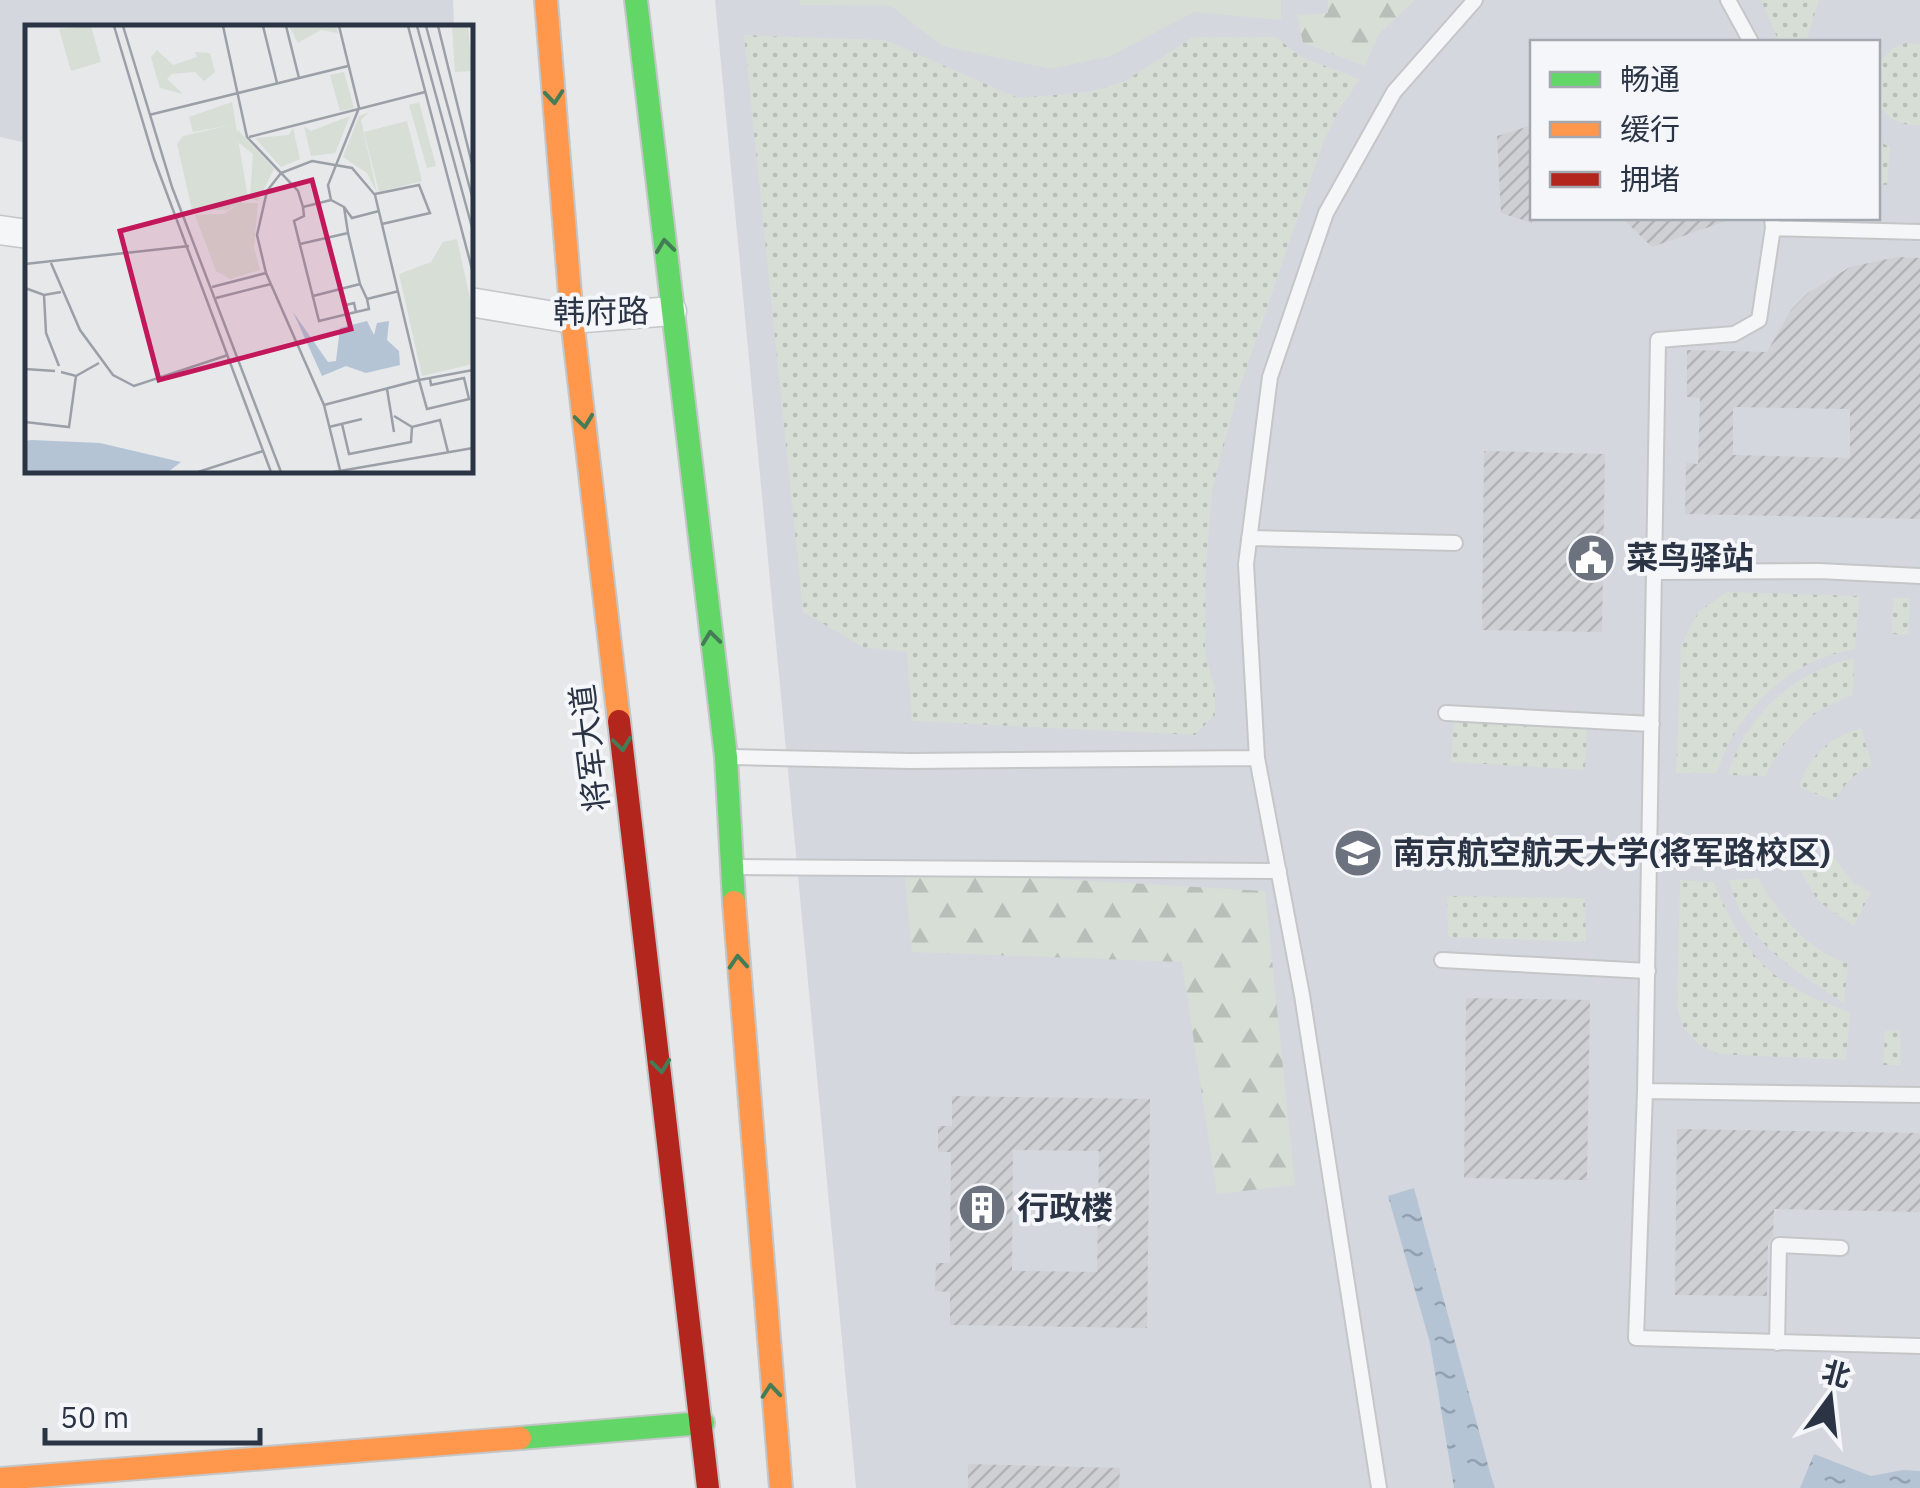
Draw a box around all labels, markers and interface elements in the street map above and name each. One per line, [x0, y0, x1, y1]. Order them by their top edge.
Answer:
inset map [25, 25, 472, 472]
legend [1530, 40, 1880, 220]
text: 畅通 [1620, 59, 1680, 98]
one-way arrow [543, 90, 565, 106]
text: 缓行 [1620, 109, 1680, 148]
text: 拥堵 [1620, 159, 1680, 198]
one-way arrow [655, 238, 676, 254]
street label: 韩府路 [553, 289, 649, 333]
one-way arrow [573, 413, 594, 429]
public building icon: 菜鸟驿站 [1565, 532, 1617, 584]
place label: 菜鸟驿站 [1626, 536, 1754, 578]
one-way arrow [702, 630, 723, 647]
street label: 将军大道 [560, 682, 618, 814]
one-way arrow [611, 736, 632, 752]
school or university icon: 南京航空航天大学(将军路校区) [1332, 827, 1384, 879]
place label: 南京航空航天大学(将军路校区) [1393, 831, 1831, 873]
one-way arrow [728, 954, 750, 970]
one-way arrow [649, 1058, 670, 1075]
building icon: 行政楼 [956, 1182, 1008, 1234]
place label: 行政楼 [1017, 1186, 1113, 1228]
north arrow [1780, 1348, 1880, 1448]
text: 北 [1818, 1352, 1855, 1395]
scale bar [45, 1383, 260, 1445]
one-way arrow [760, 1383, 782, 1399]
text: 50 m [60, 1397, 129, 1436]

